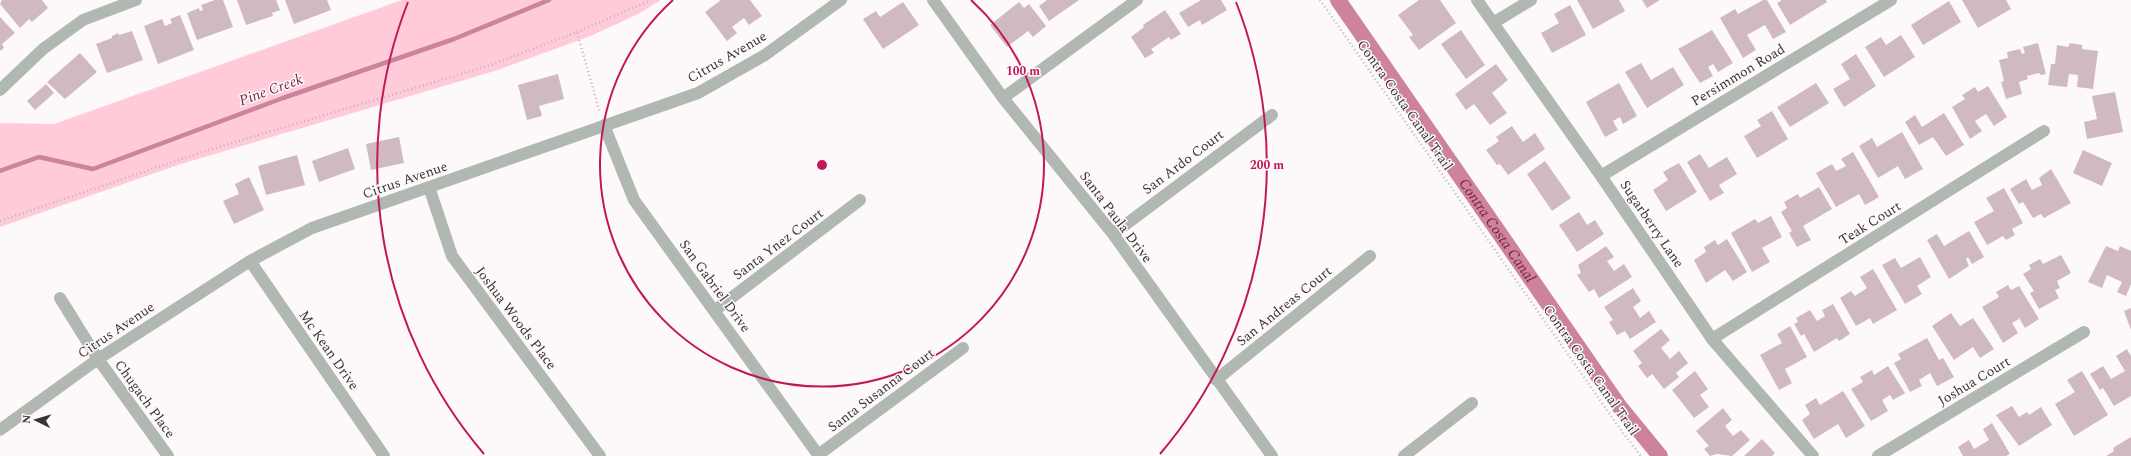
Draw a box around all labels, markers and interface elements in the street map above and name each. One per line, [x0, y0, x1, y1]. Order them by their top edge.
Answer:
street label: Citrus Avenue [683, 26, 771, 88]
street label: Contra Costa Canal Trail [1352, 35, 1458, 175]
street label: Persimmon Road [1687, 39, 1789, 111]
text: 100 m [1006, 62, 1040, 81]
water label: Pine Creek [236, 68, 306, 112]
street label: San Ardo Court [1138, 124, 1228, 200]
street label: Citrus Avenue [360, 156, 451, 204]
text: 200 m [1250, 156, 1284, 175]
centre of rings [815, 158, 829, 172]
street label: Santa Paula Drive [1074, 167, 1158, 267]
water label: Contra Costa Canal [1453, 173, 1542, 287]
street label: Sugarberry Lane [1615, 176, 1689, 272]
street label: Teak Court [1835, 196, 1905, 250]
street label: Santa Ynez Court [728, 203, 828, 285]
street label: San Gabriel Drive [674, 235, 756, 337]
street label: San Andreas Court [1232, 261, 1336, 351]
street label: Joshua Woods Place [470, 262, 562, 374]
street label: Citrus Avenue [73, 296, 159, 364]
street label: Contra Costa Canal Trail [1538, 300, 1644, 440]
street label: Mc Kean Drive [294, 306, 364, 394]
street label: Santa Susanna Court [823, 343, 939, 437]
street label: Joshua Court [1934, 351, 2014, 411]
street label: Chugach Place [109, 356, 181, 443]
north arrow [16, 400, 56, 440]
text: N [18, 414, 35, 424]

